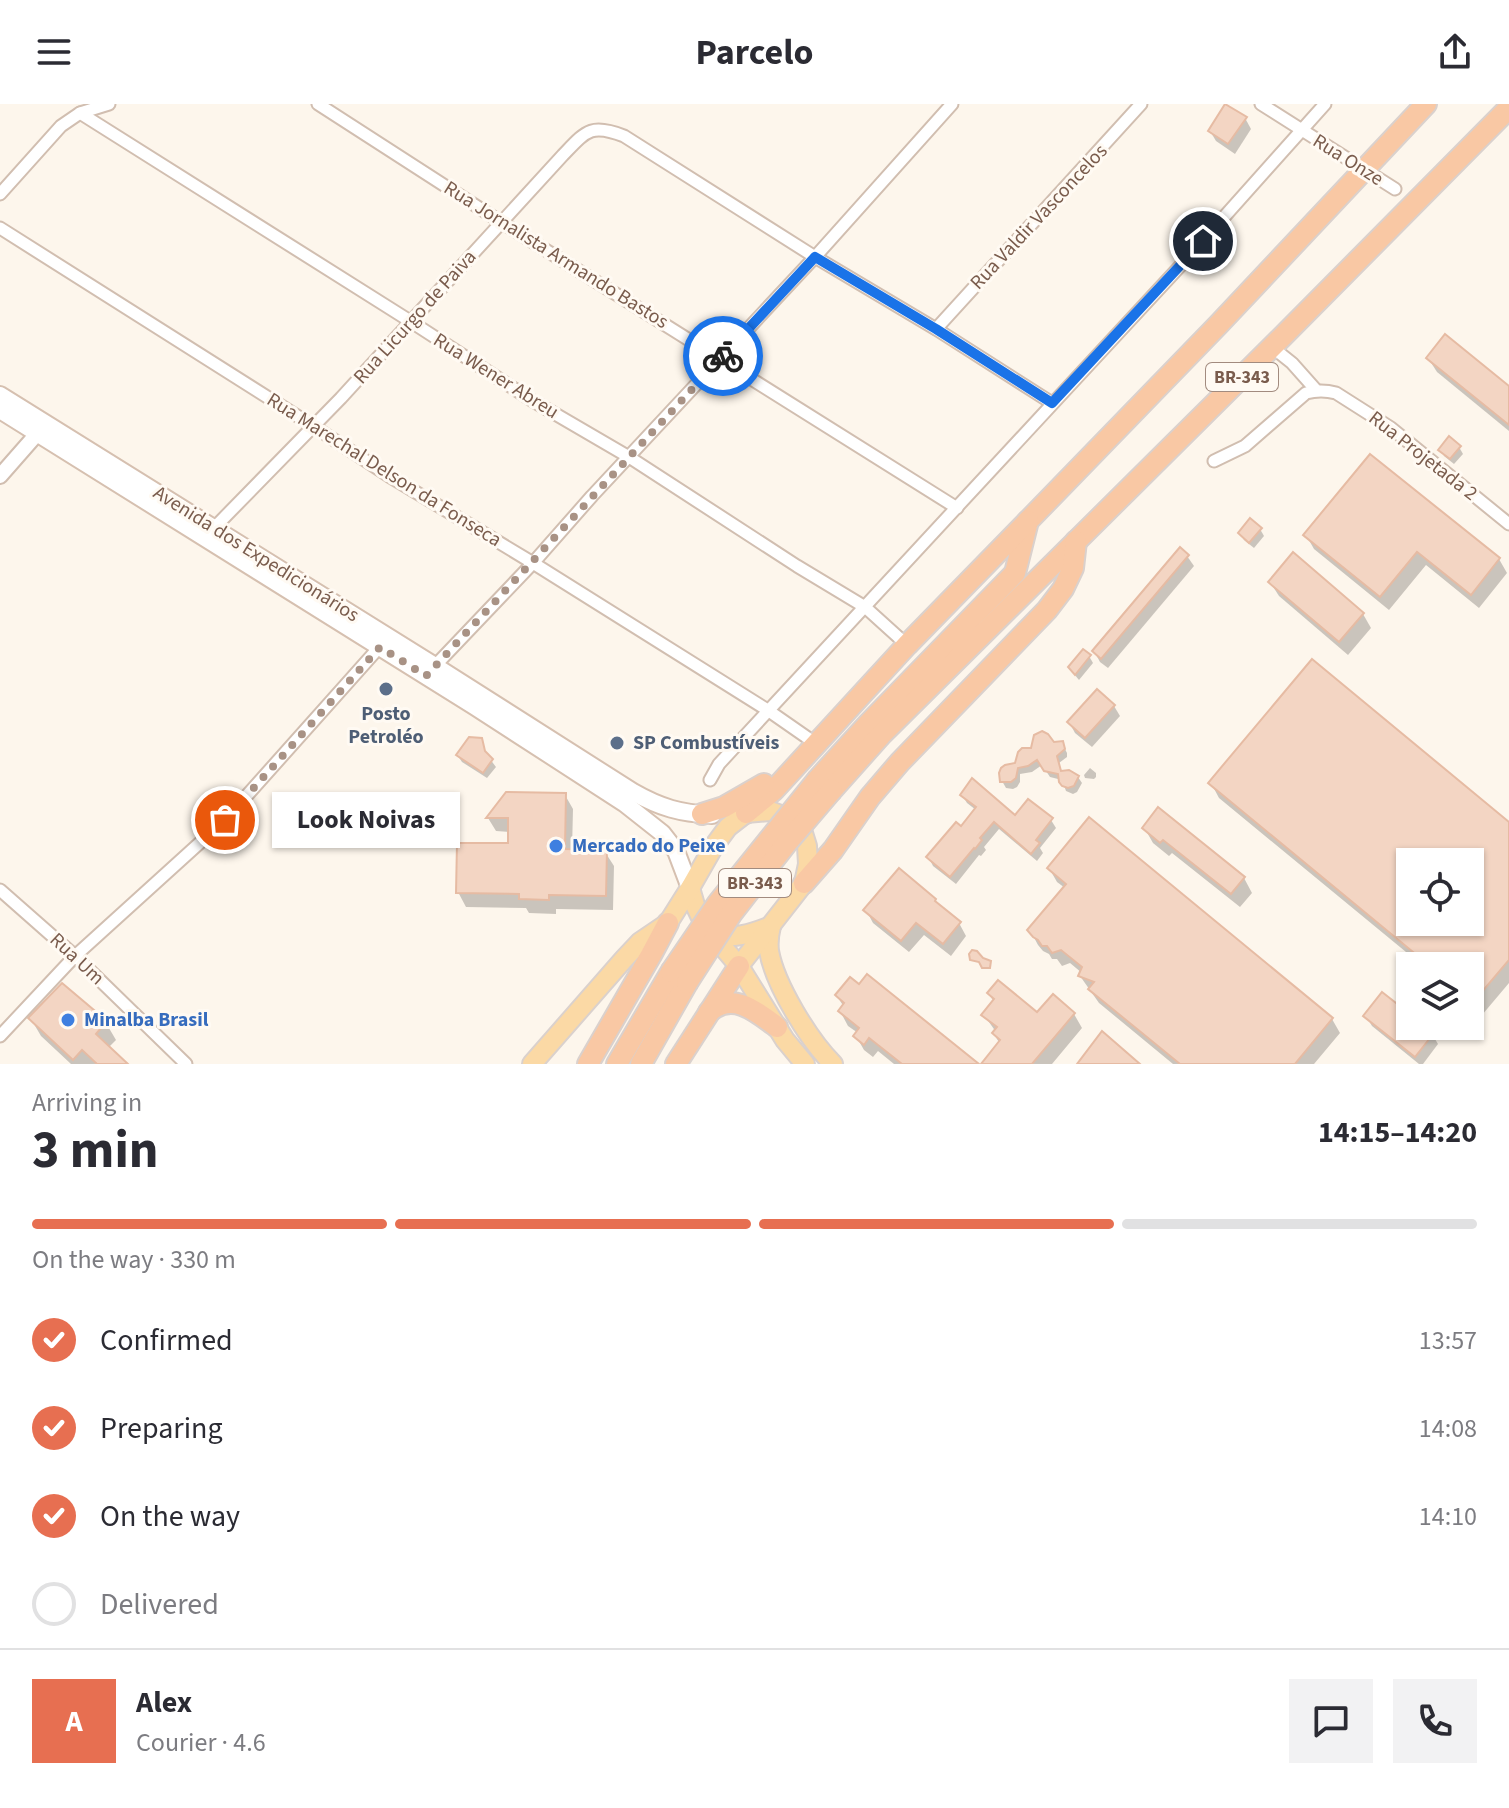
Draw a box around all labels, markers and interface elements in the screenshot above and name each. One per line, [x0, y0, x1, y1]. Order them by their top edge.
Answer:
text: Parcelo [696, 27, 813, 78]
icon: menu [32, 30, 76, 74]
icon: share [1433, 30, 1477, 74]
street label: Rua Onze [1307, 127, 1389, 193]
street label: Rua Valdir Vasconcelos [964, 138, 1114, 296]
street label: Rua Jornalista Armando Bastos [438, 174, 674, 336]
pin [1169, 207, 1237, 275]
icon: home [1181, 219, 1225, 263]
street label: Rua Licurgo de Paiva [347, 244, 483, 390]
courier [683, 316, 763, 396]
street label: Rua Wener Abreu [428, 326, 564, 426]
icon: bike [701, 334, 745, 378]
road number: BR-343 [1206, 363, 1278, 391]
street label: Rua Marechal Delson da Fonseca [261, 386, 507, 554]
street label: Rua Projetada 2 [1363, 405, 1483, 508]
street label: Avenida dos Expedicionários [148, 479, 364, 629]
marker: Posto Petroléo [377, 680, 395, 698]
place label: Posto Petroléo [348, 700, 424, 751]
place label: SP Combustíveis [633, 729, 780, 757]
marker: SP Combustíveis [608, 734, 626, 752]
pin [191, 786, 259, 854]
callout: Look Noivas [273, 792, 461, 848]
icon: bag [203, 798, 247, 842]
text: Look Noivas [297, 801, 435, 838]
place label: Mercado do Peixe [572, 832, 726, 860]
marker: Mercado do Peixe [547, 837, 565, 855]
map controls [1396, 848, 1484, 1040]
button: locate [1396, 848, 1484, 936]
road number: BR-343 [719, 869, 791, 897]
street label: Rua Um [43, 926, 111, 992]
button: layers [1396, 952, 1484, 1040]
place label: Minalba Brasil [84, 1006, 209, 1034]
marker: Minalba Brasil [59, 1011, 77, 1029]
text: Arriving in [32, 1084, 142, 1121]
text: 14:15–14:20 [1318, 1111, 1477, 1154]
text: 3 min [32, 1114, 159, 1188]
text: On the way · 330 m [32, 1241, 236, 1278]
icon: check [32, 1318, 76, 1362]
text: Confirmed [100, 1319, 233, 1362]
text: 13:57 [1419, 1322, 1477, 1359]
icon: check [32, 1406, 76, 1450]
text: Preparing [100, 1407, 223, 1450]
text: 14:08 [1419, 1410, 1477, 1447]
icon: check [32, 1494, 76, 1538]
text: On the way [100, 1495, 240, 1538]
text: 14:10 [1419, 1498, 1477, 1535]
text: Delivered [100, 1583, 219, 1626]
button: chat [1289, 1679, 1373, 1763]
button: phone [1393, 1679, 1477, 1763]
text: Alex [136, 1681, 192, 1724]
text: A [65, 1700, 83, 1743]
text: Courier · 4.6 [136, 1724, 266, 1761]

